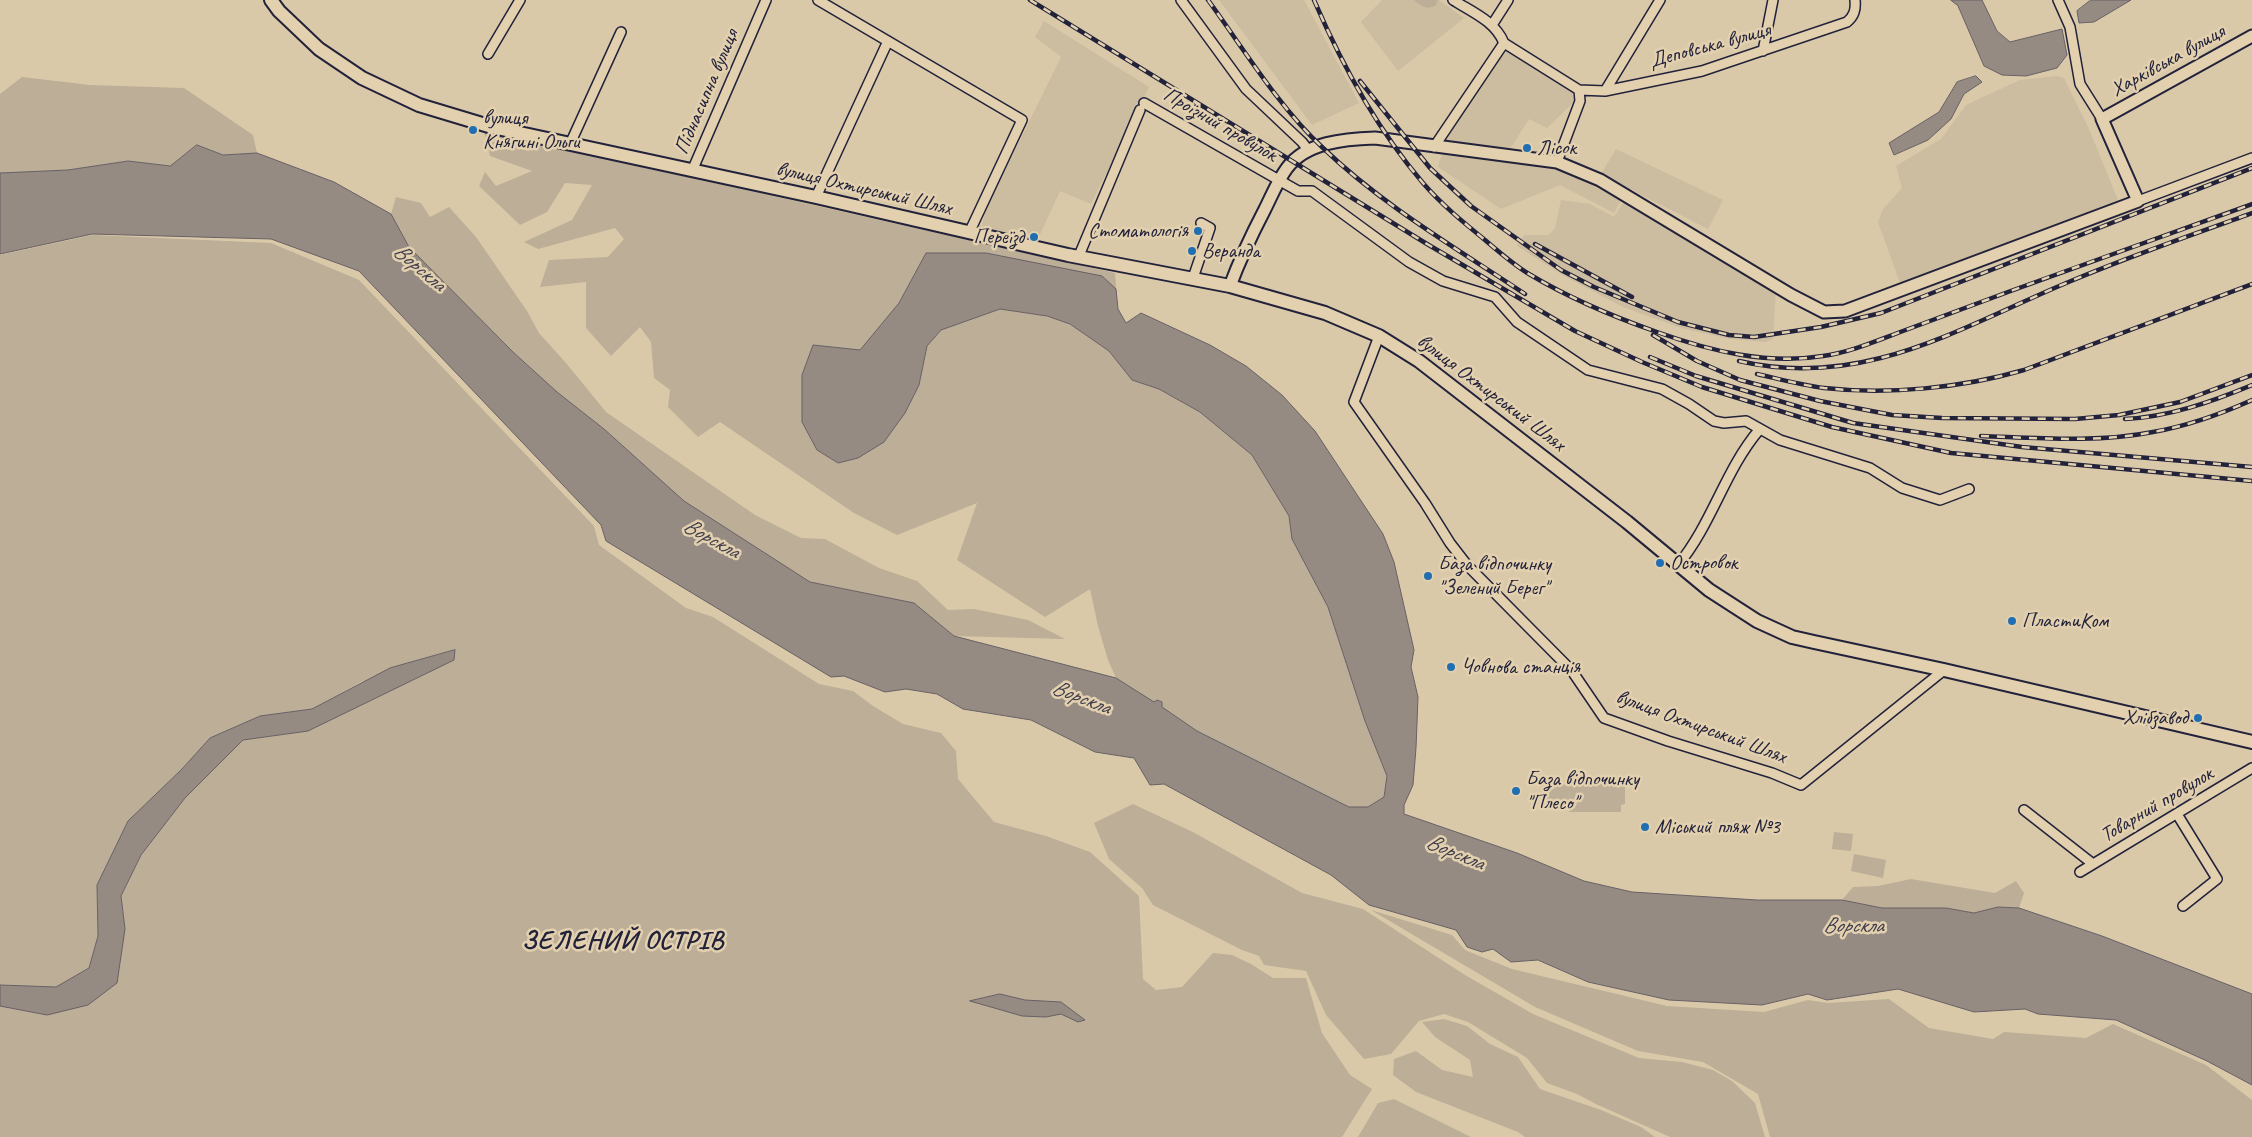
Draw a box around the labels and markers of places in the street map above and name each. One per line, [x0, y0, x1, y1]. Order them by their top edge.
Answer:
place label: вулиця Княгині Ольги [483, 105, 579, 155]
marker: вулиця Княгині Ольги [467, 124, 479, 136]
place label: Лісок [1537, 135, 1576, 161]
marker: Лісок [1521, 142, 1533, 154]
place label: Стоматологія [1088, 218, 1188, 244]
place label: Переїзд [973, 224, 1024, 250]
marker: Стоматологія [1192, 225, 1204, 237]
marker: Переїзд [1028, 231, 1040, 243]
place label: Веранда [1202, 238, 1260, 264]
marker: Веранда [1186, 245, 1198, 257]
place label: Островок [1670, 550, 1737, 576]
place label: База відпочинку "Зелений Берег" [1438, 551, 1551, 601]
marker: Островок [1654, 557, 1666, 569]
marker: База відпочинку "Зелений Берег" [1422, 570, 1434, 582]
place label: ПластиКом [2022, 608, 2108, 634]
marker: ПластиКом [2006, 615, 2018, 627]
place label: Човнова станція [1461, 654, 1580, 680]
marker: Човнова станція [1445, 661, 1457, 673]
place label: Хлібзавод [2123, 705, 2188, 731]
marker: Хлібзавод [2192, 712, 2204, 724]
place label: База відпочинку "Плесо" [1526, 766, 1639, 816]
marker: База відпочинку "Плесо" [1510, 785, 1522, 797]
place label: Міський пляж №3 [1655, 814, 1780, 840]
marker: Міський пляж №3 [1639, 821, 1651, 833]

